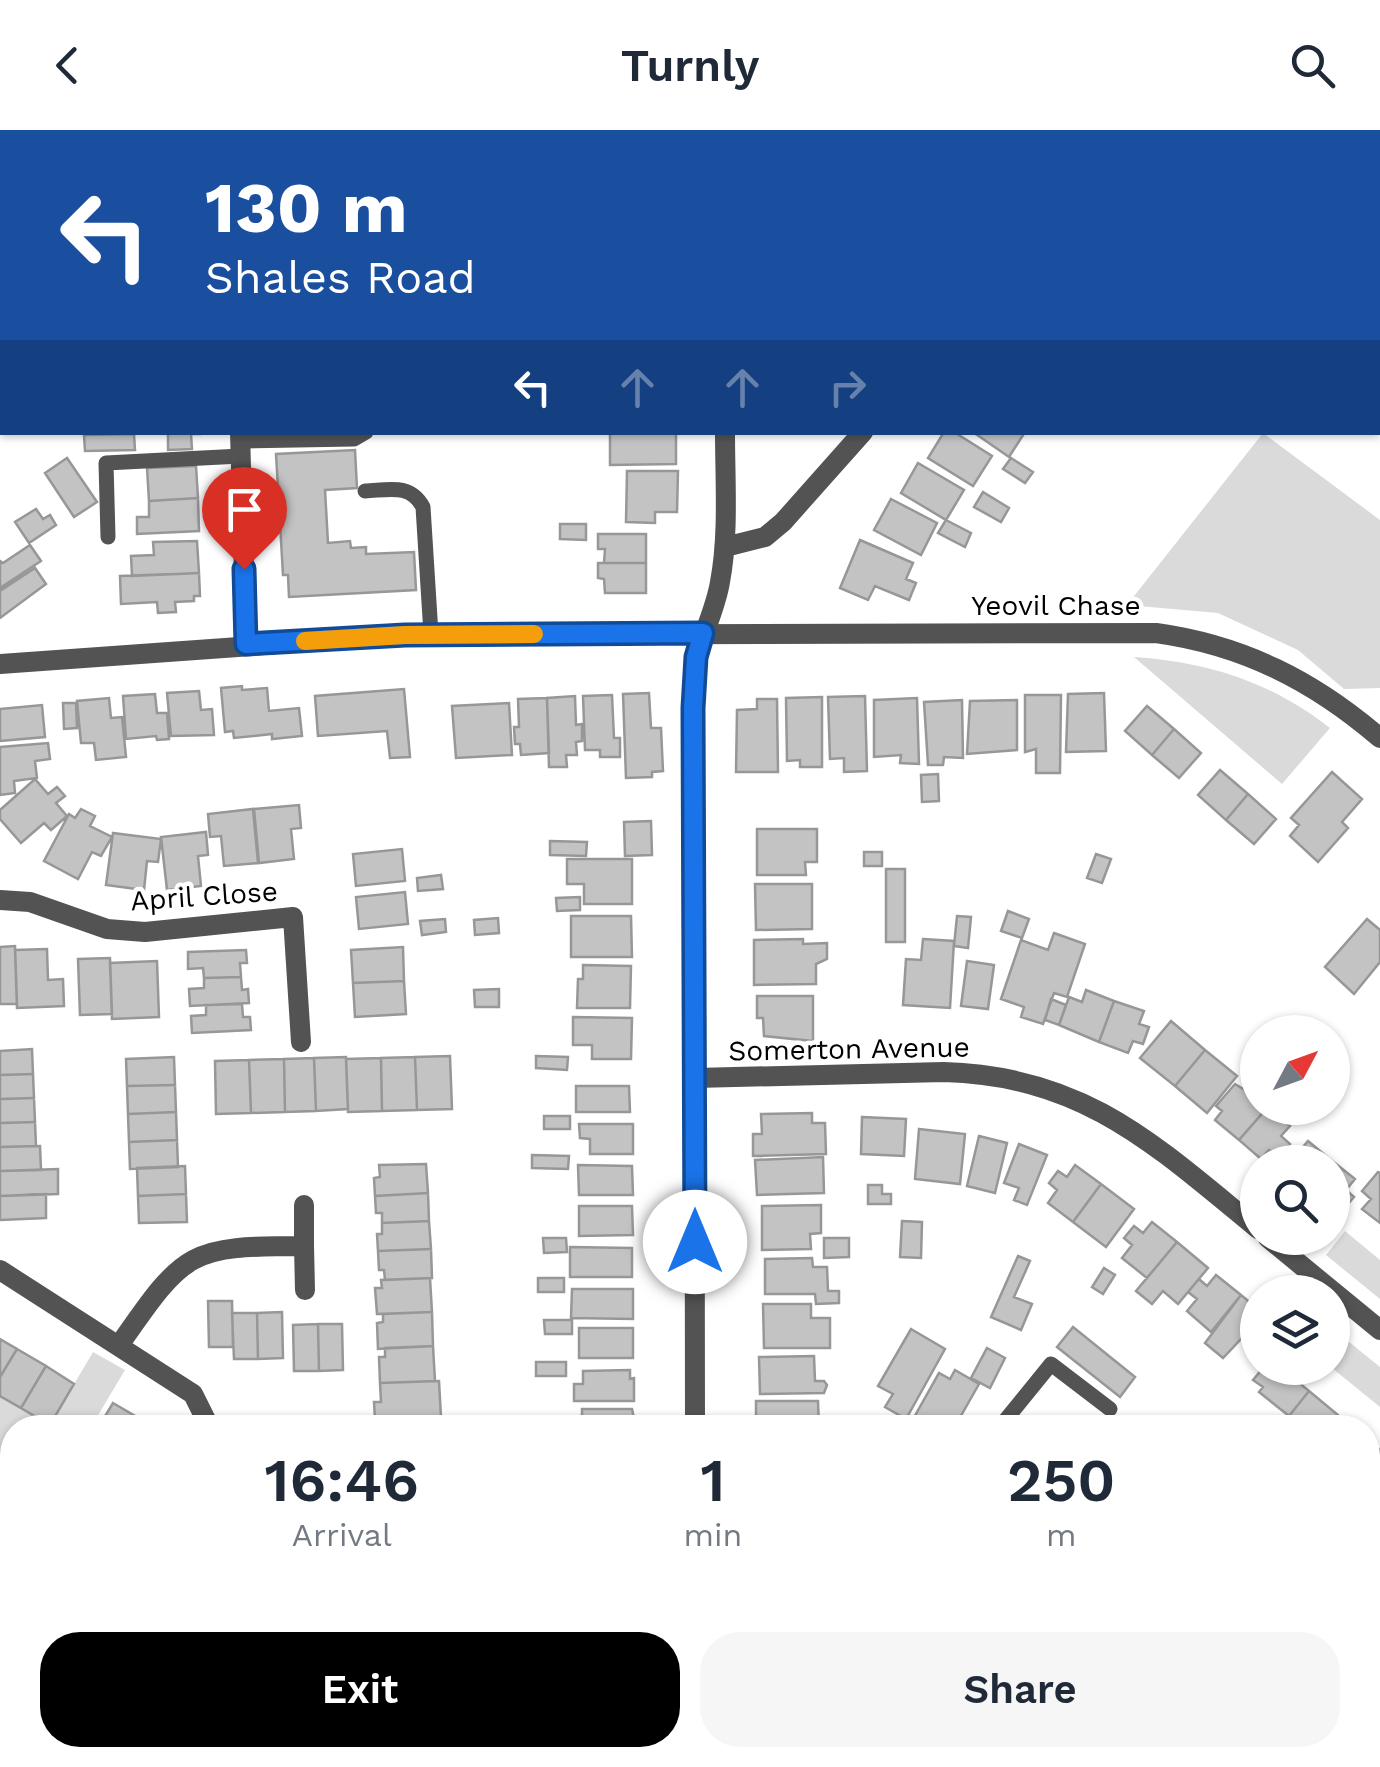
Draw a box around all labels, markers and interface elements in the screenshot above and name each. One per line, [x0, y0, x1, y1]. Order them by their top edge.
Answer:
icon: back [40, 38, 95, 93]
icon: search [1285, 38, 1340, 93]
text: Turnly [621, 39, 759, 92]
text: 130 m [205, 167, 408, 249]
icon: left [40, 170, 170, 300]
text: Shales Road [205, 251, 476, 304]
icon: left [505, 360, 560, 415]
icon: ahead [610, 360, 665, 415]
icon: ahead [715, 360, 770, 415]
icon: right [820, 360, 875, 415]
pin [202, 467, 287, 570]
icon: arrive [217, 482, 272, 537]
street label: Yeovil Chase [971, 589, 1141, 622]
street label: April Close [129, 874, 279, 918]
north arrow [1240, 1015, 1350, 1125]
map controls [1240, 1015, 1350, 1385]
street label: Somerton Avenue [728, 1030, 970, 1068]
button: search [1240, 1145, 1350, 1255]
position arrow [643, 1190, 747, 1294]
button: layers [1240, 1275, 1350, 1385]
text: 16:46 [265, 1445, 419, 1516]
text: 1 [700, 1445, 725, 1516]
text: 250 [1007, 1445, 1115, 1516]
text: Arrival [292, 1516, 392, 1554]
text: min [684, 1516, 742, 1554]
text: m [1046, 1516, 1076, 1554]
button: Exit [40, 1632, 680, 1747]
button: Share [700, 1632, 1340, 1747]

